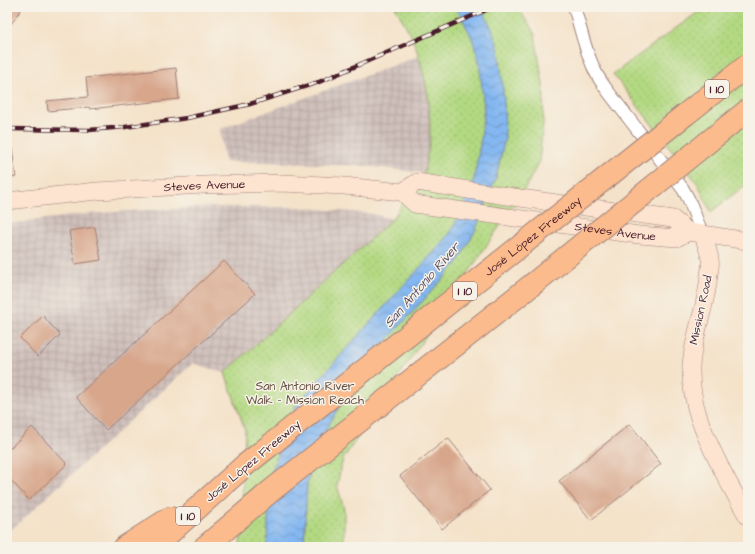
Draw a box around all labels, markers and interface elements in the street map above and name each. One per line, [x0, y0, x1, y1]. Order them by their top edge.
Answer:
road number: I 10 [705, 80, 729, 98]
street label: Steves Avenue [163, 175, 246, 196]
street label: José López Freeway [480, 192, 586, 280]
street label: Steves Avenue [574, 218, 657, 245]
water label: San Antonio River [380, 237, 465, 331]
street label: Mission Road [685, 274, 717, 346]
road number: I 10 [453, 282, 477, 300]
park label: San Antonio River Walk - Mission Reach [246, 378, 364, 409]
street label: José López Freeway [202, 416, 305, 507]
road number: I 10 [176, 507, 200, 525]

